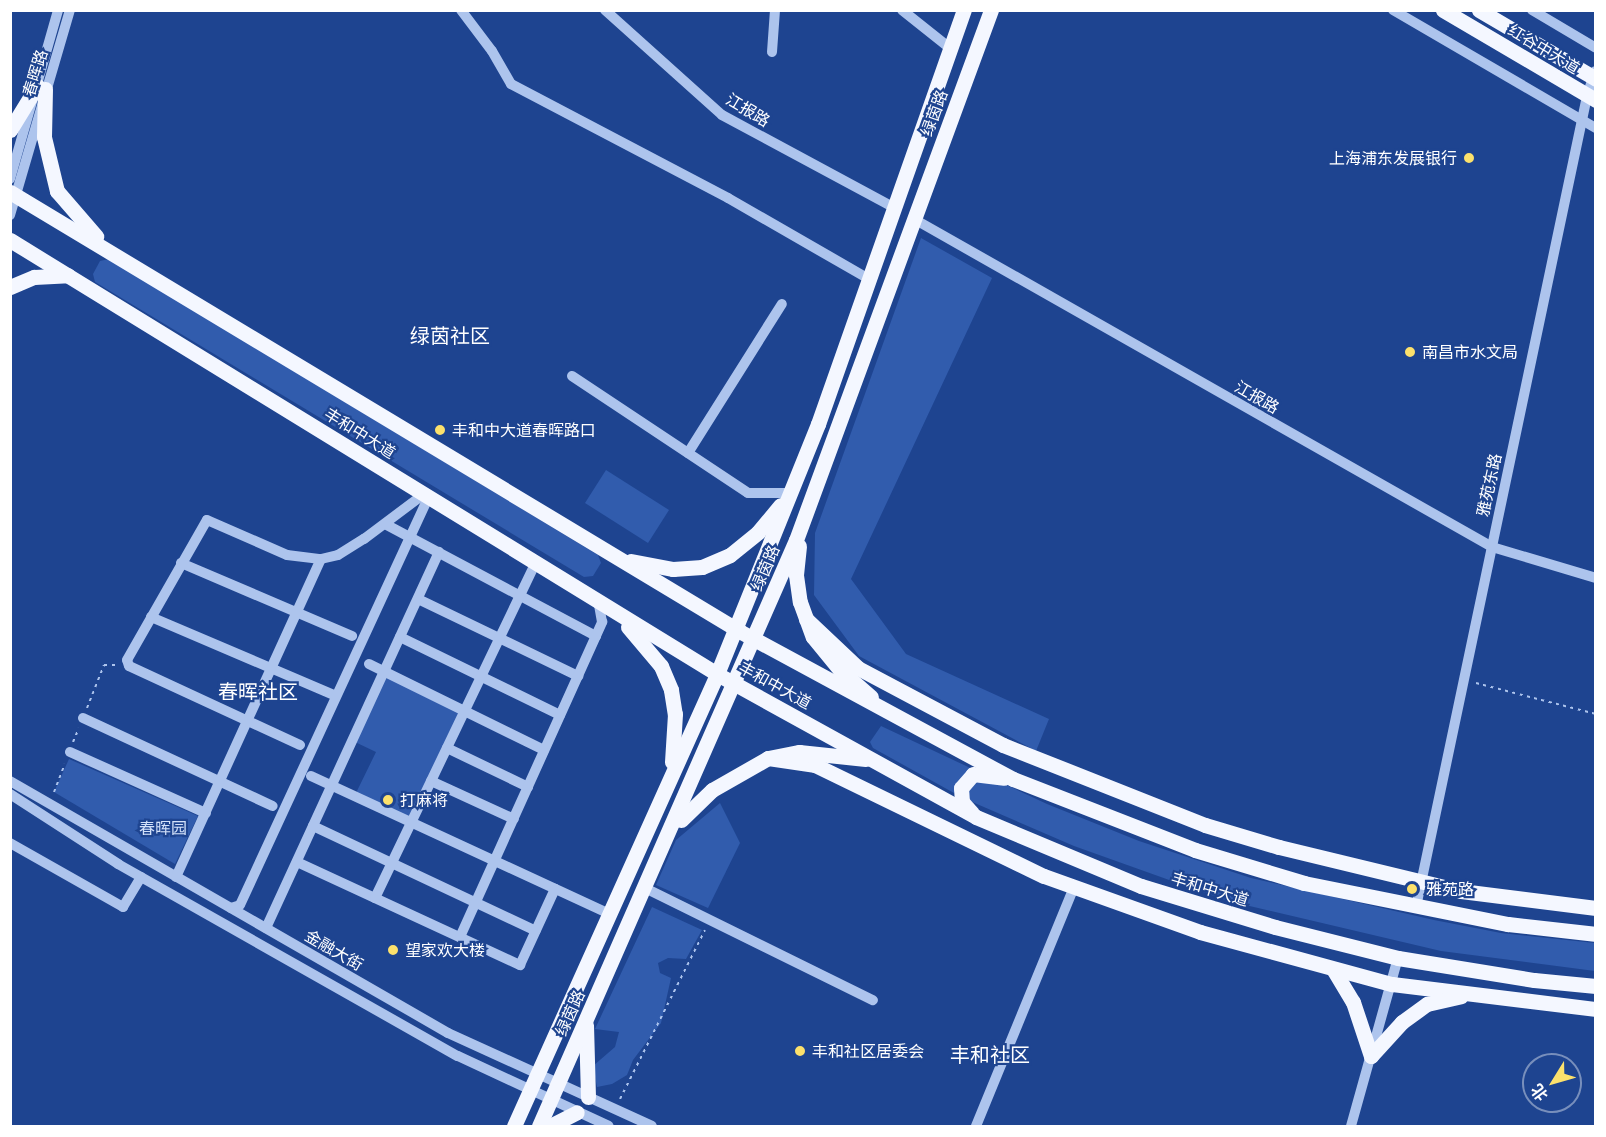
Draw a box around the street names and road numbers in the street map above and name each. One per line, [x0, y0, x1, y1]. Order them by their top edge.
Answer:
street label: 红谷中大道 [1505, 20, 1583, 78]
street label: 春晖路 [19, 47, 51, 99]
street label: 绿茵路 [917, 87, 951, 139]
street label: 江报路 [722, 89, 774, 131]
street label: 江报路 [1231, 377, 1283, 417]
street label: 丰和中大道 [321, 404, 399, 462]
street label: 雅苑东路 [1473, 452, 1505, 518]
street label: 绿茵路 [747, 542, 783, 594]
street label: 丰和中大道 [735, 657, 815, 713]
street label: 丰和中大道 [1169, 868, 1251, 910]
street label: 金融大街 [301, 926, 367, 974]
street label: 绿茵路 [551, 987, 589, 1039]

